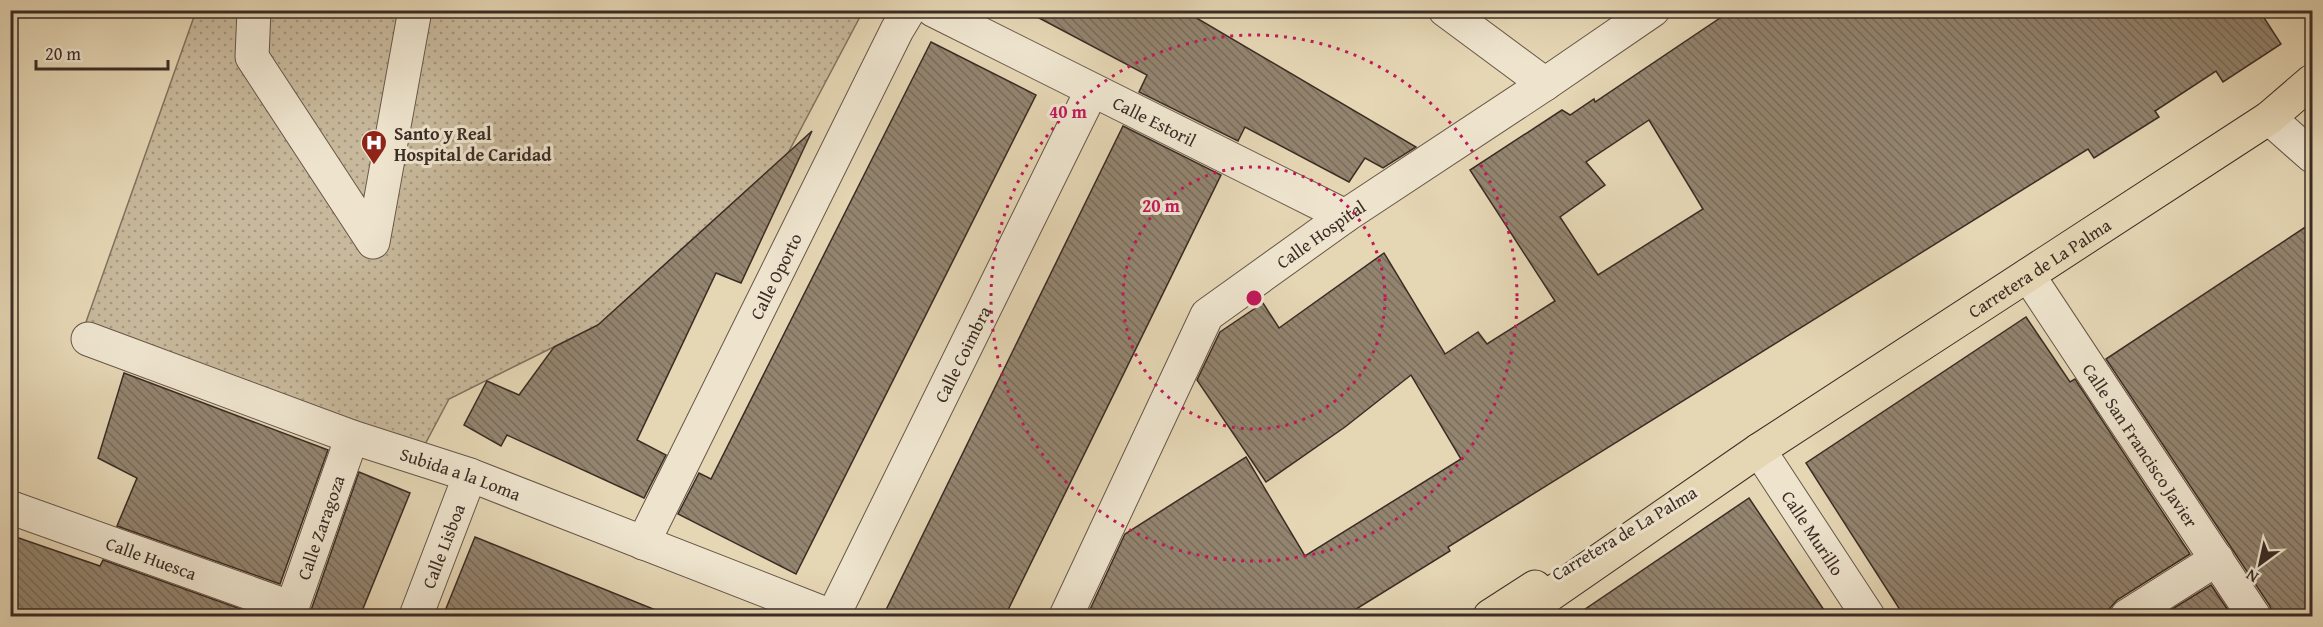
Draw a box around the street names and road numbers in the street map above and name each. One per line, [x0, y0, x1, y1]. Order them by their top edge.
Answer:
street label: Calle Estoril [1108, 89, 1201, 153]
street label: Calle Hospital [1270, 193, 1371, 275]
street label: Carretera de La Palma [1962, 211, 2116, 324]
street label: Calle Oporto [742, 228, 808, 324]
street label: Calle Coimbra [927, 301, 997, 407]
street label: Calle San Francisco Javier [2076, 358, 2205, 533]
street label: Subida a la Loma [397, 440, 525, 507]
street label: Calle Zaragoza [289, 471, 351, 583]
street label: Carretera de La Palma [1546, 479, 1702, 587]
street label: Calle Murillo [1775, 485, 1851, 581]
street label: Calle Lisboa [414, 499, 471, 592]
street label: Calle Huesca [102, 529, 201, 587]

